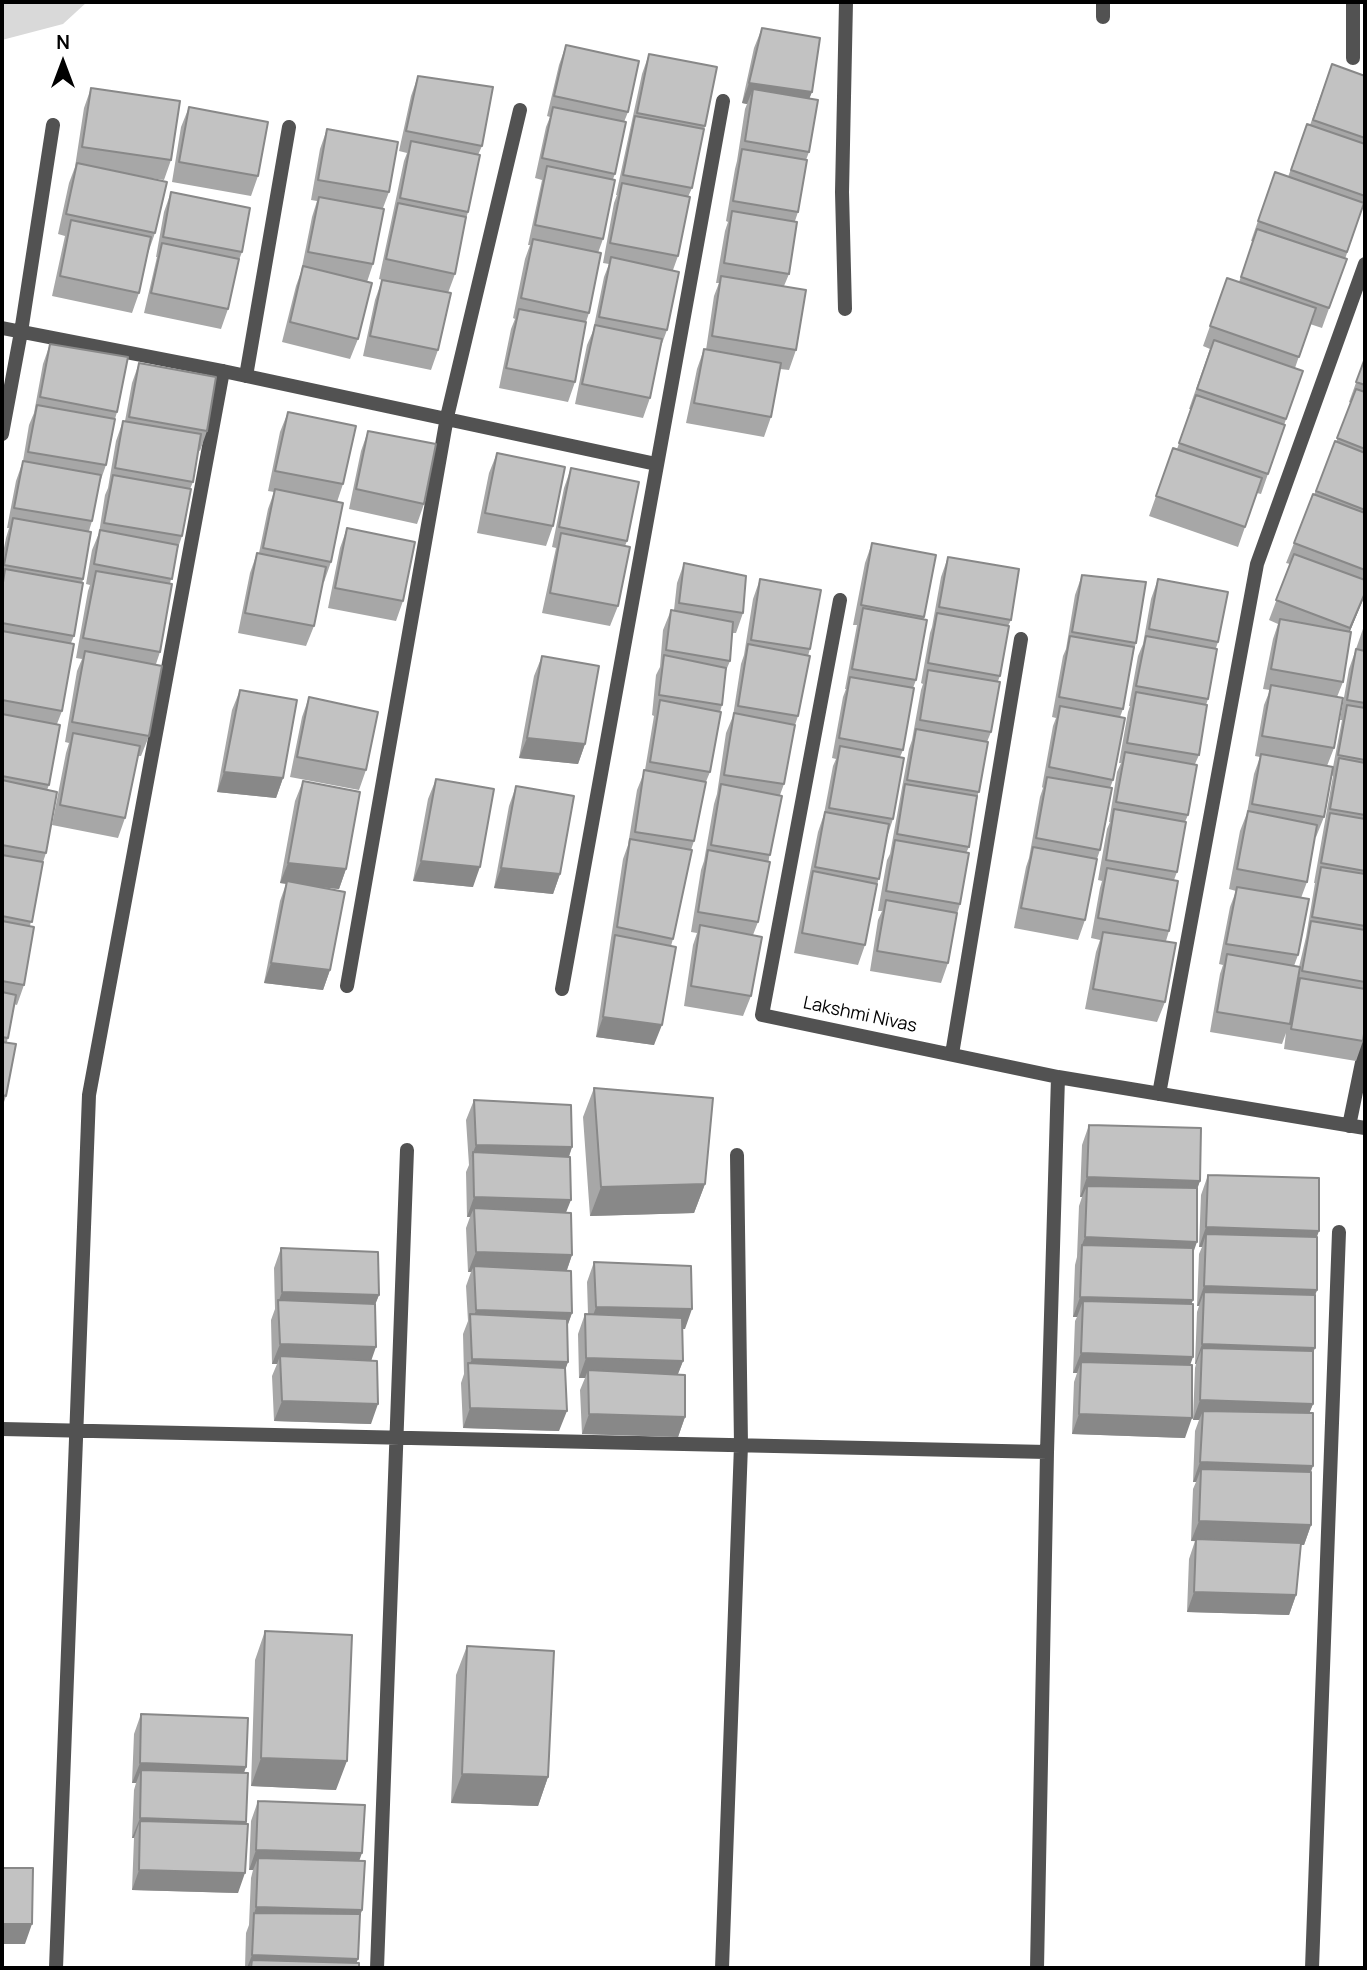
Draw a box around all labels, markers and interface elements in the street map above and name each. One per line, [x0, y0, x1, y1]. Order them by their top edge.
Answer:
north arrow [28, 28, 98, 98]
text: N [56, 29, 70, 55]
street label: Lakshmi Nivas [801, 992, 919, 1038]

